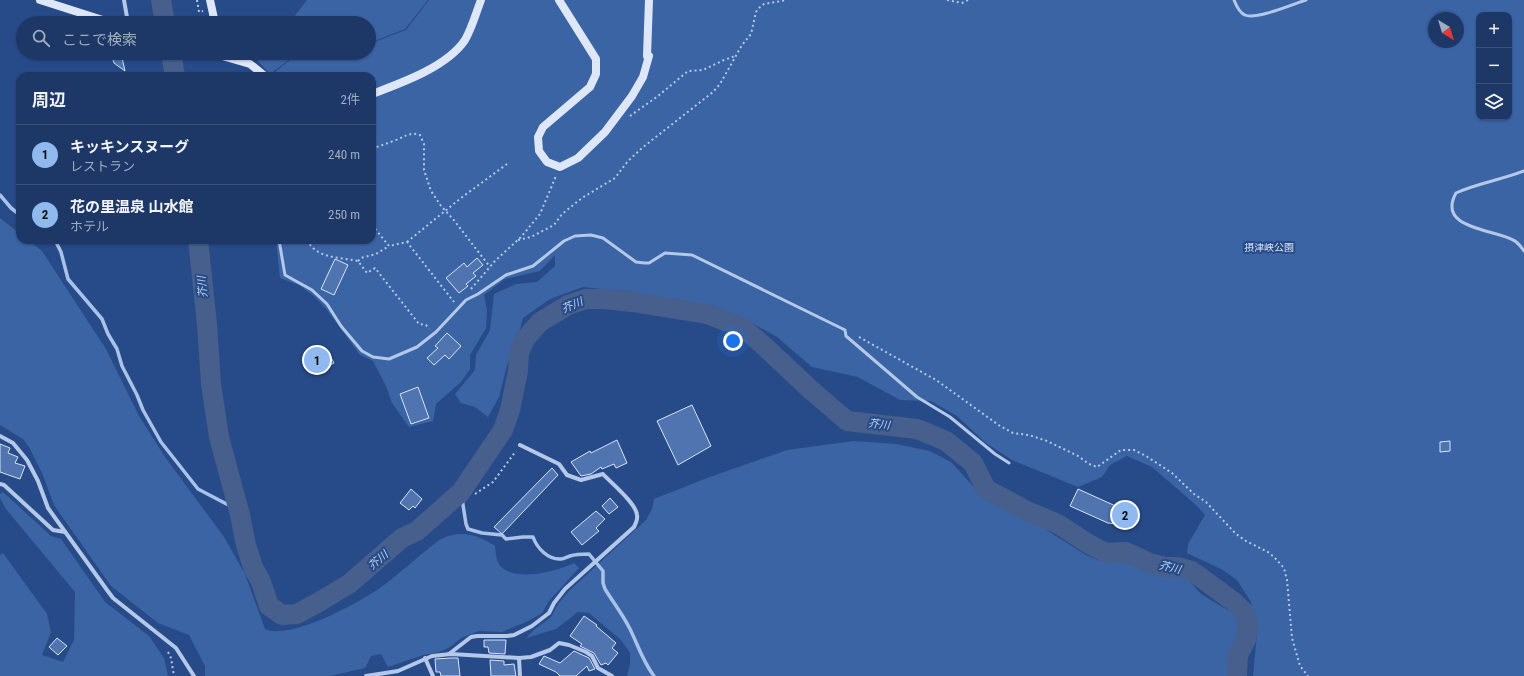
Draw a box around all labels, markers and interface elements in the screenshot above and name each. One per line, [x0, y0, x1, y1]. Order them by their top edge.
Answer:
north arrow [1428, 12, 1464, 48]
map controls [1476, 12, 1512, 120]
button: + [1476, 12, 1512, 48]
search box [16, 16, 376, 60]
icon: search [30, 27, 52, 49]
text: ここで検索 [62, 31, 137, 49]
button: − [1476, 48, 1512, 84]
button: layers [1476, 84, 1512, 120]
text: 周辺 [32, 90, 66, 110]
text: 2件 [341, 92, 360, 107]
text: キッキンスヌーグ [70, 138, 189, 156]
text: 1 [42, 147, 48, 162]
text: 240 m [328, 147, 360, 162]
text: レストラン [70, 159, 135, 174]
text: 花の里温泉 山水館 [70, 198, 193, 216]
text: 2 [42, 207, 48, 222]
text: 250 m [328, 207, 360, 222]
text: ホテル [70, 219, 109, 234]
park label: 摂津峡公園 [1244, 242, 1294, 253]
water label: 芥川 [195, 274, 210, 298]
water label: 芥川 [560, 295, 586, 316]
your location [723, 331, 743, 351]
pin: 1 [304, 345, 330, 375]
water label: 芥川 [867, 417, 892, 432]
pin: 2 [1112, 500, 1138, 530]
water label: 芥川 [366, 548, 392, 572]
water label: 芥川 [1158, 559, 1183, 577]

